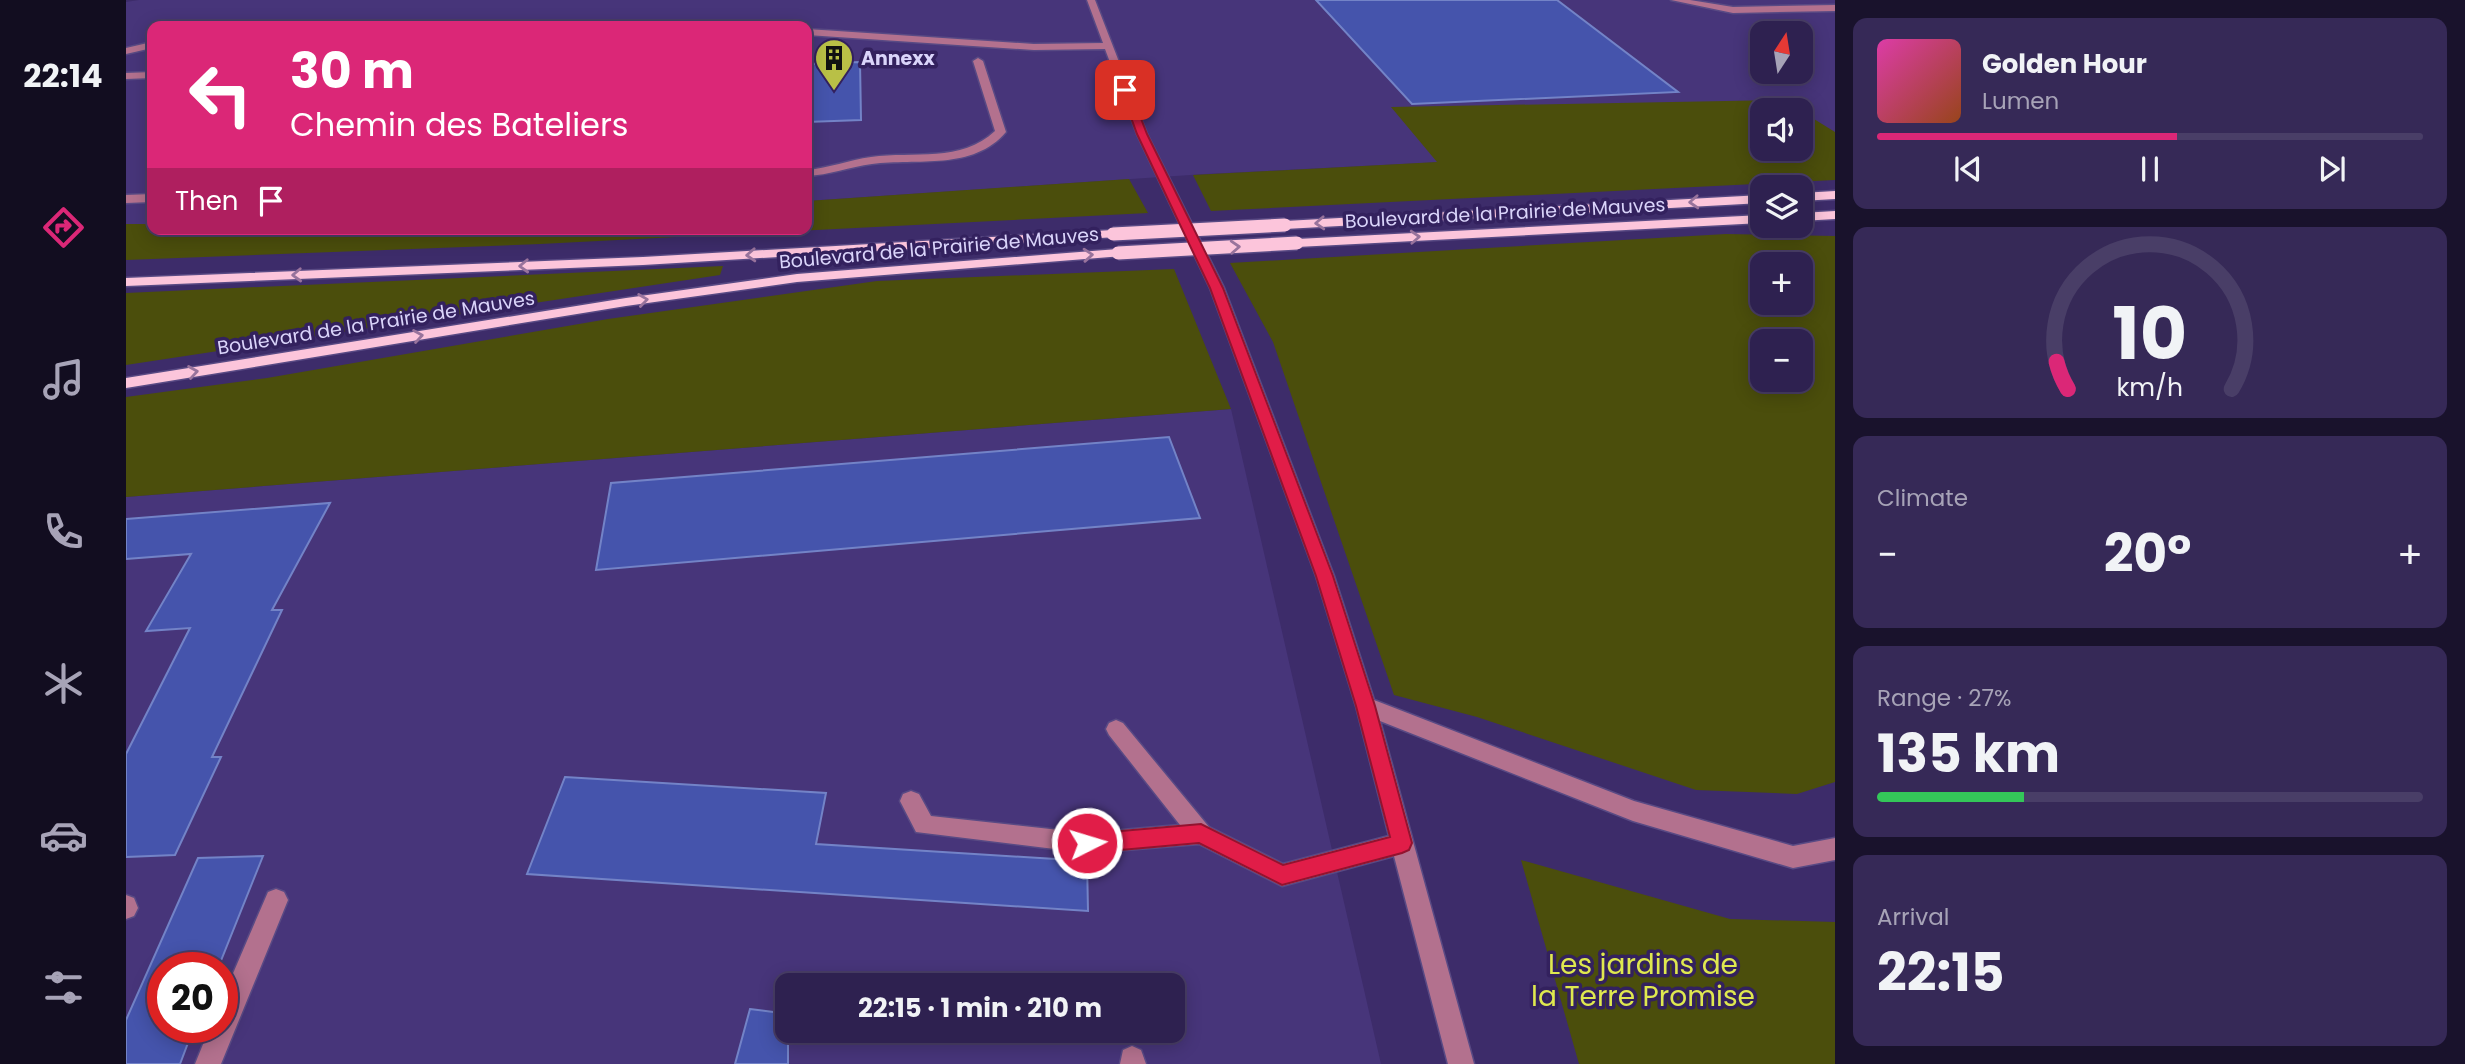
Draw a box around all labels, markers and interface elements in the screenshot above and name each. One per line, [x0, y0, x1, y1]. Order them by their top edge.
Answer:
north arrow [1750, 21, 1813, 84]
map controls [1750, 21, 1813, 392]
text: 30 m [290, 37, 414, 105]
building icon: Annexx [813, 37, 855, 92]
place label: Annexx [861, 45, 935, 72]
text: Golden Hour [1982, 46, 2147, 82]
icon: left [175, 49, 266, 140]
text: 22:14 [23, 53, 103, 98]
pin [1095, 60, 1155, 120]
icon: arrive [1106, 71, 1144, 109]
text: Lumen [1982, 85, 2059, 117]
button: sound [1750, 98, 1813, 161]
text: Chemin des Bateliers [290, 102, 629, 147]
icon: previous [1949, 150, 1987, 188]
icon: pause [2131, 150, 2169, 188]
icon: next [2313, 150, 2351, 188]
button: layers [1750, 175, 1813, 238]
icon: arrive [252, 182, 290, 220]
text: Then [175, 183, 238, 219]
street label: Boulevard de la Prairie de Mauves [1344, 191, 1666, 235]
one-way arrow [1688, 195, 1699, 210]
icon: directions [39, 203, 88, 252]
one-way arrow [1314, 215, 1325, 230]
street label: Boulevard de la Prairie de Mauves [778, 221, 1100, 275]
one-way arrow [1409, 230, 1420, 245]
one-way arrow [1230, 239, 1241, 254]
one-way arrow [745, 247, 756, 262]
one-way arrow [1083, 248, 1094, 263]
button: + [1750, 252, 1813, 315]
one-way arrow [518, 258, 529, 273]
one-way arrow [291, 267, 302, 282]
text: 10 [2113, 283, 2187, 384]
street label: Boulevard de la Prairie de Mauves [215, 285, 537, 361]
one-way arrow [637, 292, 648, 307]
one-way arrow [412, 329, 424, 344]
button: − [1750, 329, 1813, 392]
icon: music [39, 355, 88, 404]
one-way arrow [188, 365, 199, 380]
text: km/h [2117, 370, 2183, 405]
text: Climate [1877, 482, 1968, 514]
icon: phone [39, 507, 88, 556]
text: 20° [2104, 517, 2191, 590]
text: − [1877, 528, 1898, 581]
text: + [2397, 528, 2423, 581]
icon: climate [39, 659, 88, 708]
text: Range · 27% [1877, 682, 2011, 714]
text: 135 km [1877, 717, 2060, 790]
position arrow [1050, 806, 1124, 880]
icon: car [39, 811, 88, 860]
text: Arrival [1877, 901, 1949, 933]
text: 22:15 [1877, 936, 2005, 1009]
park label: Les jardins de la Terre Promise [1531, 945, 1755, 1016]
speed limit sign: 20 [147, 952, 238, 1043]
icon: filters [39, 963, 88, 1012]
text: 22:15 · 1 min · 210 m [858, 990, 1102, 1026]

